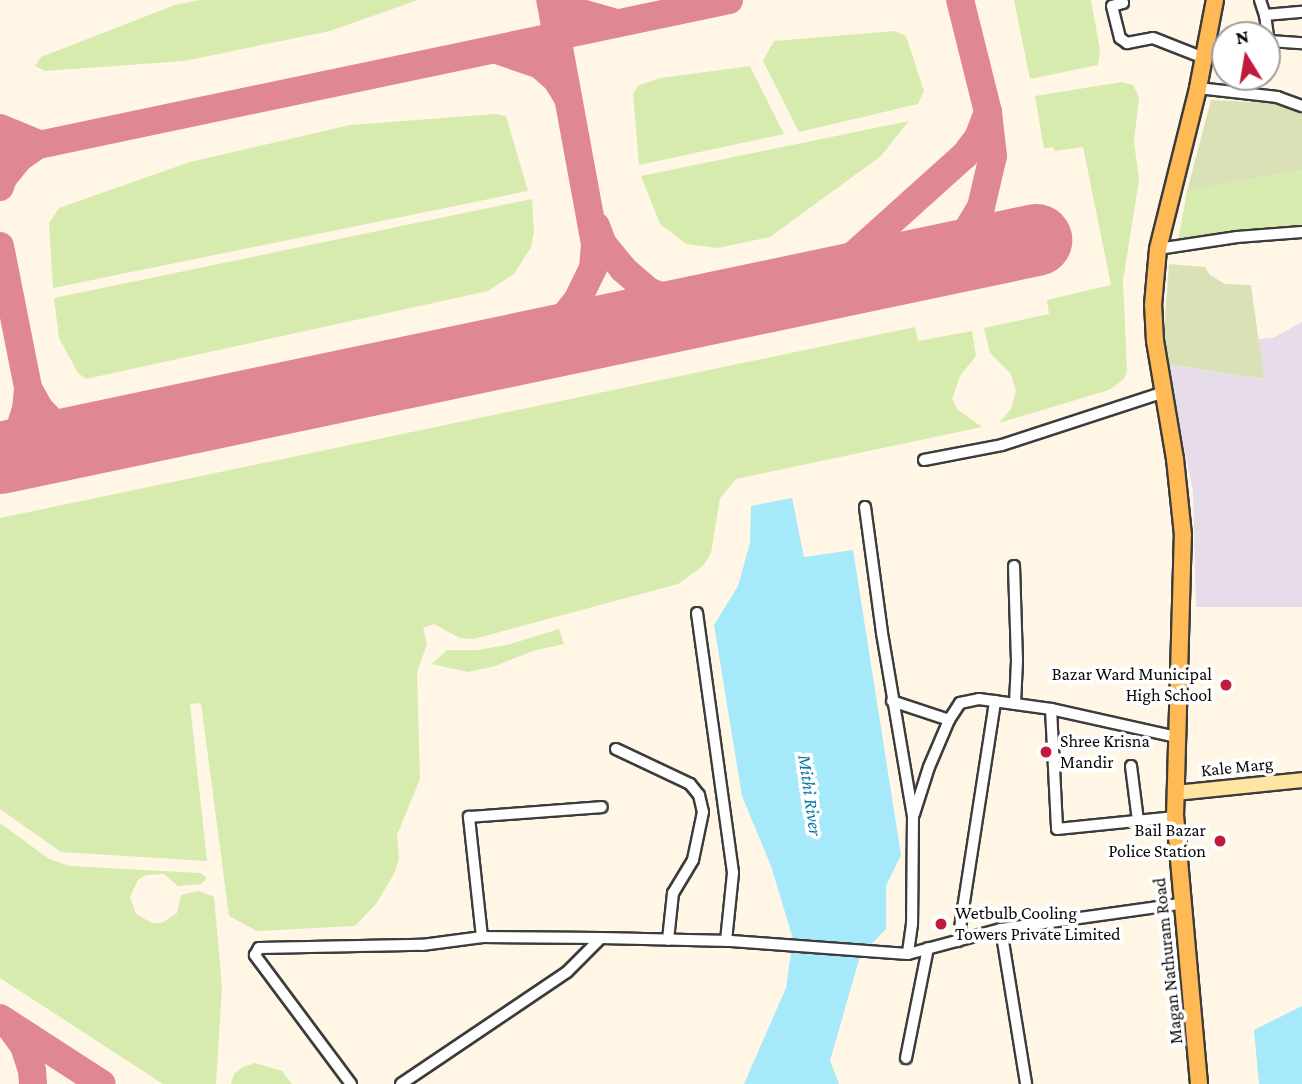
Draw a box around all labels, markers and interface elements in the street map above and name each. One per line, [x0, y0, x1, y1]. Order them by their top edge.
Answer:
north arrow [1211, 21, 1281, 91]
text: N [1234, 25, 1251, 48]
place label: Bazar Ward Municipal High School [1052, 664, 1212, 706]
marker: Bazar Ward Municipal High School [1218, 677, 1234, 693]
place label: Shree Krisna Mandir [1060, 731, 1150, 774]
marker: Shree Krisna Mandir [1038, 744, 1054, 760]
street label: Kale Marg [1200, 752, 1274, 782]
water label: Mithi River [793, 753, 827, 837]
place label: Bail Bazar Police Station [1108, 820, 1206, 862]
marker: Bail Bazar Police Station [1212, 833, 1228, 849]
street label: Magan Nathuram Road [1149, 877, 1187, 1045]
place label: Wetbulb Cooling Towers Private Limited [955, 903, 1121, 946]
marker: Wetbulb Cooling Towers Private Limited [933, 916, 949, 932]

